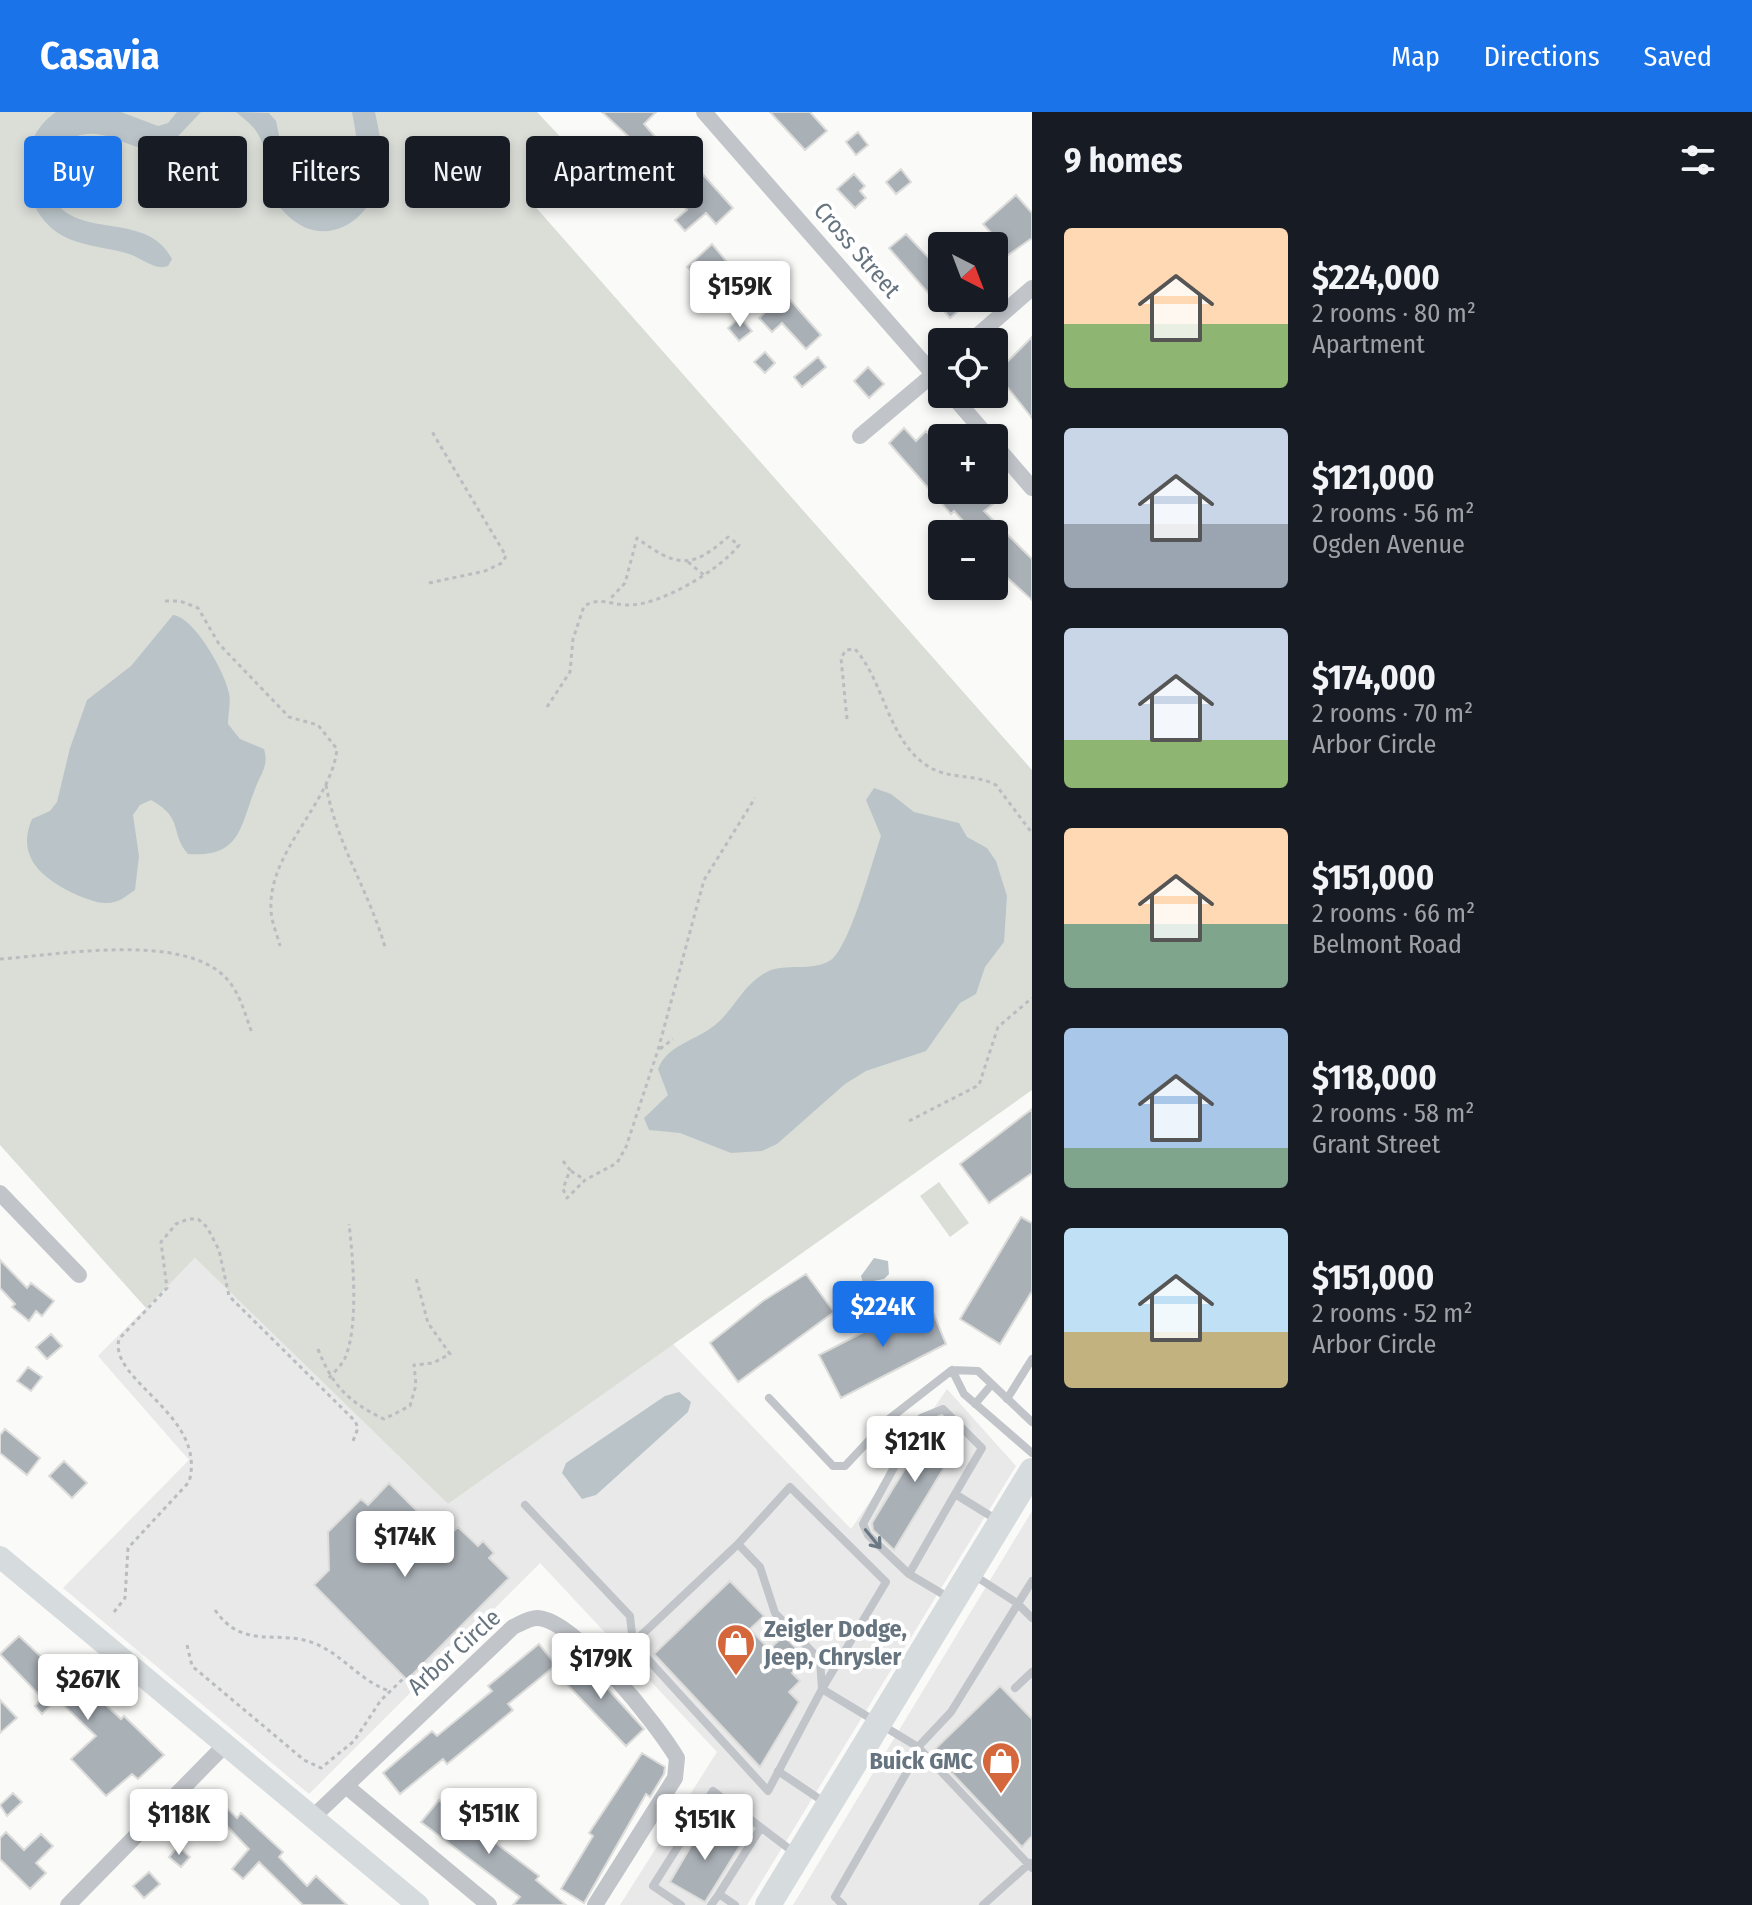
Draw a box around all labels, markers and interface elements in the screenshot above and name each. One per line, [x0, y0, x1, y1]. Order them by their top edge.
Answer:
text: Casavia [40, 33, 160, 79]
text: Map [1391, 40, 1440, 73]
text: Directions [1484, 40, 1600, 73]
text: Saved [1644, 40, 1712, 73]
chip: Buy [24, 136, 122, 208]
chip: Rent [138, 136, 247, 208]
chip: Filters [263, 136, 389, 208]
chip: New [405, 136, 510, 208]
chip: Apartment [526, 136, 703, 208]
icon: filters [1676, 138, 1720, 182]
text: 9 homes [1064, 140, 1183, 181]
street label: Cross Street [808, 197, 906, 303]
north arrow [928, 232, 1008, 312]
map controls [928, 232, 1008, 600]
text: $224,000 [1312, 257, 1440, 298]
icon: home [1128, 260, 1224, 356]
pin: $159K [684, 261, 796, 329]
text: $159K [708, 271, 772, 302]
text: 2 rooms · 80 m² [1312, 298, 1476, 329]
button: locate [928, 328, 1008, 408]
text: Apartment [1312, 329, 1425, 360]
button: + [928, 424, 1008, 504]
text: $121,000 [1312, 457, 1435, 498]
icon: home [1128, 460, 1224, 556]
text: 2 rooms · 56 m² [1312, 498, 1474, 529]
button: − [928, 520, 1008, 600]
text: Ogden Avenue [1312, 529, 1465, 560]
text: $174,000 [1312, 657, 1436, 698]
icon: home [1128, 660, 1224, 756]
text: 2 rooms · 70 m² [1312, 698, 1473, 729]
text: Arbor Circle [1312, 729, 1436, 760]
text: $151,000 [1312, 857, 1434, 898]
icon: home [1128, 860, 1224, 956]
text: 2 rooms · 66 m² [1312, 898, 1475, 929]
text: Belmont Road [1312, 929, 1462, 960]
text: $118,000 [1312, 1057, 1437, 1098]
icon: home [1128, 1060, 1224, 1156]
text: 2 rooms · 58 m² [1312, 1098, 1474, 1129]
text: Grant Street [1312, 1129, 1440, 1160]
text: $151,000 [1312, 1257, 1434, 1298]
icon: home [1128, 1260, 1224, 1356]
pin: $224K [827, 1281, 939, 1349]
text: $224K [851, 1291, 915, 1322]
text: 2 rooms · 52 m² [1312, 1298, 1473, 1329]
text: Arbor Circle [1312, 1329, 1436, 1360]
pin: $121K [859, 1416, 971, 1484]
text: $121K [885, 1426, 945, 1457]
pin: $174K [349, 1511, 461, 1579]
text: $174K [374, 1521, 436, 1552]
one-way arrow [864, 1528, 882, 1548]
street label: Arbor Circle [402, 1603, 506, 1701]
place label: Zeigler Dodge, Jeep, Chrysler [763, 1615, 907, 1671]
shop icon: Zeigler Dodge, Jeep, Chrysler [715, 1622, 757, 1677]
pin: $179K [545, 1633, 657, 1701]
text: $179K [570, 1643, 632, 1674]
pin: $267K [32, 1654, 144, 1722]
text: $267K [56, 1664, 120, 1695]
shop icon: Buick GMC [980, 1740, 1022, 1795]
place label: Buick GMC [869, 1747, 973, 1775]
pin: $151K [433, 1788, 545, 1856]
pin: $118K [123, 1789, 235, 1857]
pin: $151K [649, 1794, 761, 1862]
text: $151K [459, 1798, 519, 1829]
text: $118K [148, 1799, 210, 1830]
text: $151K [675, 1804, 735, 1835]

